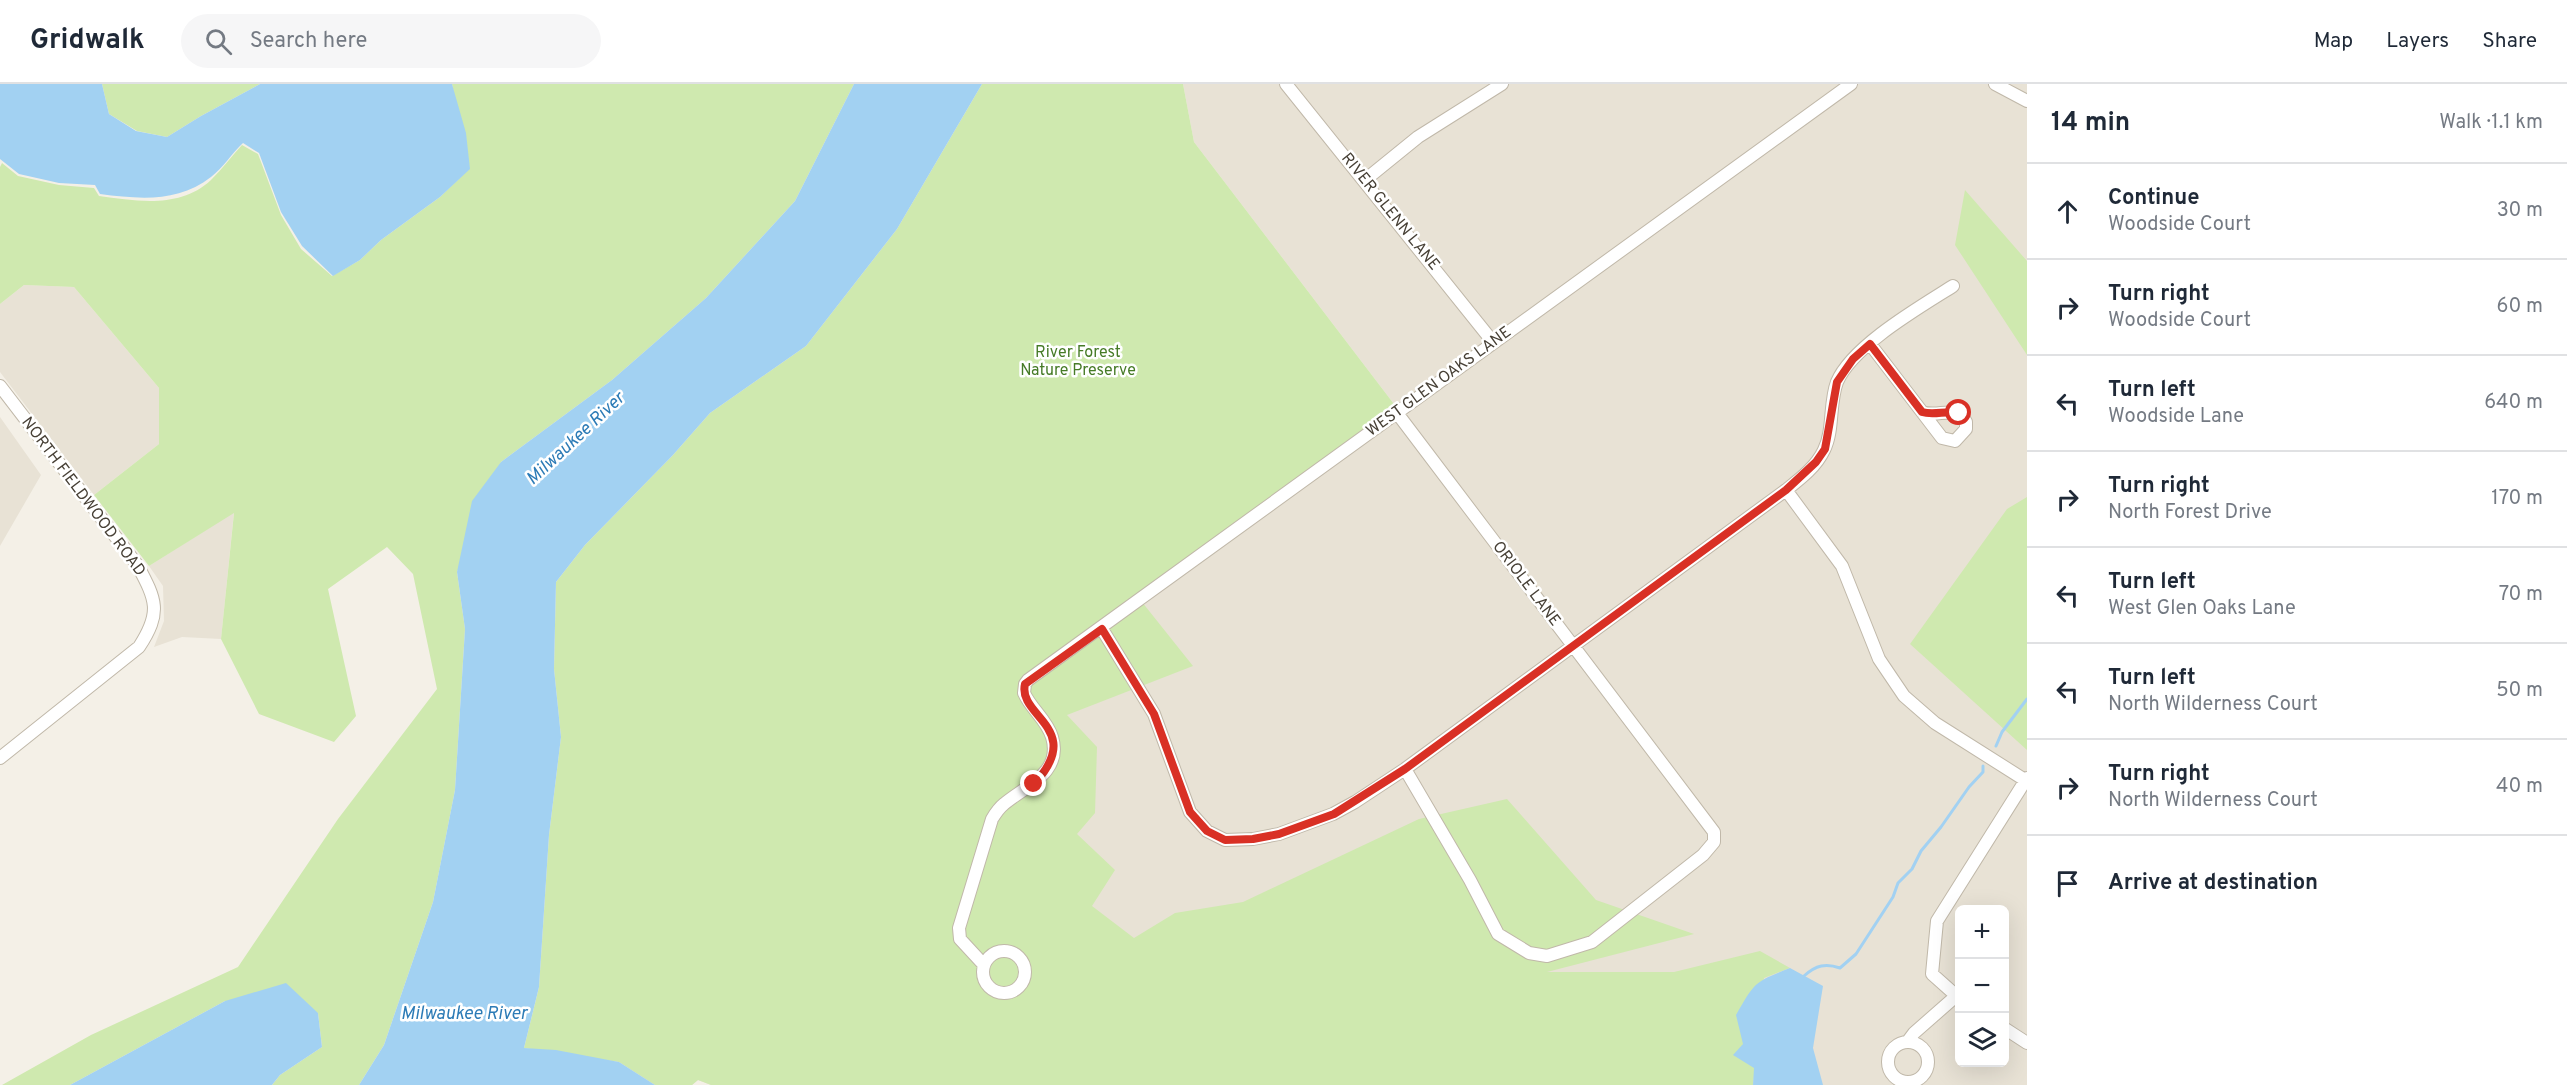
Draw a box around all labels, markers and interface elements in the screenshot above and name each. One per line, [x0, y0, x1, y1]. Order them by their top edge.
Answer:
search box [181, 14, 601, 68]
text: Gridwalk [30, 23, 145, 59]
icon: search [202, 25, 235, 58]
text: Search here [250, 28, 367, 55]
text: Map [2314, 28, 2353, 55]
text: Layers [2386, 28, 2449, 55]
text: Share [2482, 28, 2537, 55]
text: 14 min [2051, 107, 2130, 140]
text: Walk · 1.1 km [2439, 110, 2543, 136]
street label: RIVER GLENN LANE [1336, 149, 1444, 275]
text: Continue [2108, 185, 2199, 212]
icon: ahead [2051, 195, 2084, 228]
text: 30 m [2497, 198, 2543, 224]
text: Woodside Court [2108, 212, 2251, 238]
text: Turn right [2108, 281, 2210, 308]
icon: right [2051, 291, 2084, 324]
text: 60 m [2497, 294, 2543, 320]
text: Woodside Court [2108, 308, 2251, 334]
street label: WEST GLEN OAKS LANE [1363, 323, 1515, 441]
park label: River Forest Nature Preserve [1020, 343, 1136, 381]
text: Turn left [2108, 377, 2196, 404]
water label: Milwaukee River [522, 386, 632, 491]
icon: left [2051, 387, 2084, 420]
text: 640 m [2484, 390, 2543, 416]
route start [1945, 399, 1971, 425]
text: Woodside Lane [2108, 404, 2244, 430]
street label: NORTH FIELDWOOD ROAD [17, 413, 149, 581]
text: Turn right [2108, 473, 2210, 500]
icon: right [2051, 483, 2084, 516]
text: 170 m [2491, 486, 2543, 512]
text: North Forest Drive [2108, 500, 2272, 526]
street label: ORIOLE LANE [1488, 538, 1564, 630]
text: Turn left [2108, 569, 2196, 596]
icon: left [2051, 579, 2084, 612]
text: 70 m [2499, 582, 2543, 608]
text: West Glen Oaks Lane [2108, 596, 2296, 622]
text: Turn left [2108, 665, 2196, 692]
icon: left [2051, 675, 2084, 708]
text: 50 m [2496, 678, 2543, 704]
text: North Wilderness Court [2108, 692, 2318, 718]
text: Turn right [2108, 761, 2210, 788]
route end [1020, 770, 1046, 796]
icon: right [2051, 771, 2084, 804]
text: 40 m [2496, 774, 2543, 800]
text: North Wilderness Court [2108, 788, 2318, 814]
icon: arrive [2051, 867, 2084, 900]
text: Arrive at destination [2108, 870, 2318, 897]
map controls [1955, 905, 2009, 1067]
button: + [1955, 905, 2009, 959]
button: − [1955, 959, 2009, 1013]
water label: Milwaukee River [401, 1003, 529, 1026]
button: layers [1955, 1013, 2009, 1067]

